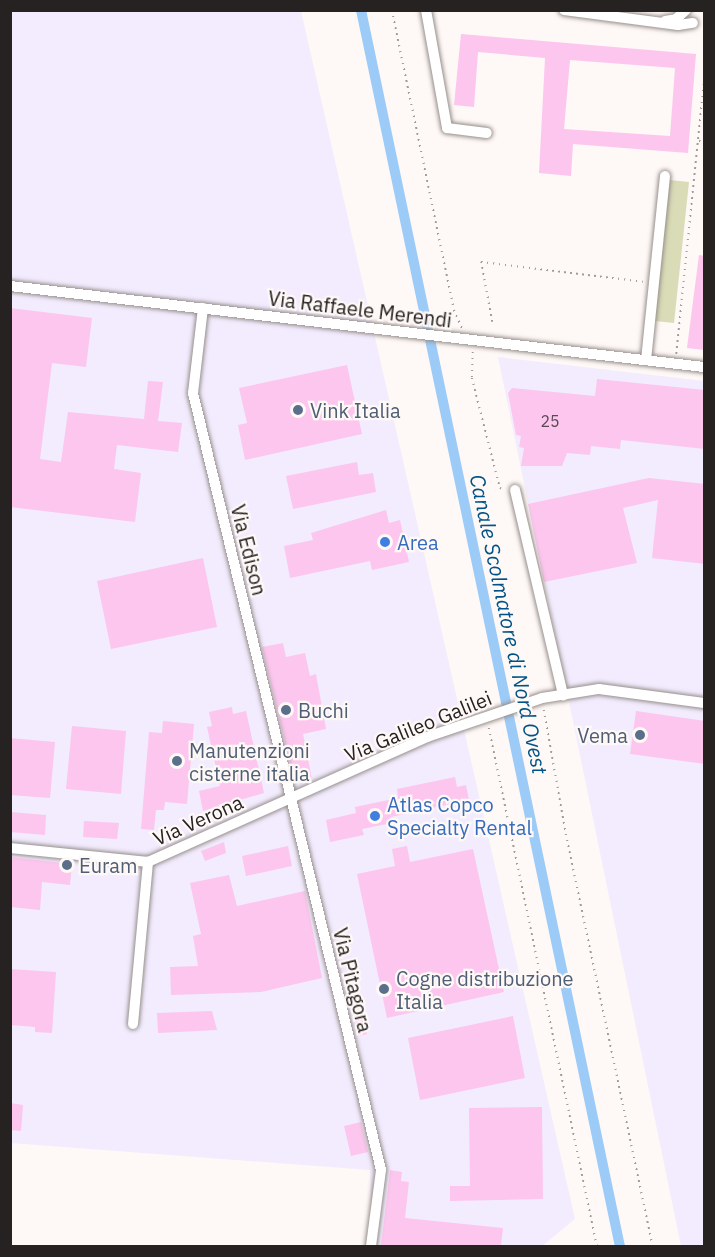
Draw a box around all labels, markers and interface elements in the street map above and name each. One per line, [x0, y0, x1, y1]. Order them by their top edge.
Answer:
street label: Via Raffaele Merendi [267, 286, 453, 332]
place label: Vink Italia [310, 398, 401, 422]
marker: Vink Italia [291, 403, 305, 417]
house number: 25 [540, 411, 560, 431]
water label: Canale Scolmatore di Nord Ovest [465, 472, 553, 776]
street label: Via Edison [226, 502, 272, 598]
place label: Area [397, 530, 439, 554]
marker: Area [378, 535, 392, 549]
street label: Via Galileo Galilei [341, 686, 495, 766]
place label: Buchi [298, 698, 349, 722]
marker: Buchi [279, 703, 293, 717]
place label: Vema [577, 723, 628, 747]
marker: Vema [633, 728, 647, 742]
place label: Manutenzioni cisterne italia [189, 738, 310, 785]
marker: Manutenzioni cisterne italia [170, 754, 184, 768]
street label: Via Verona [149, 790, 247, 850]
place label: Atlas Copco Specialty Rental [387, 792, 532, 839]
marker: Atlas Copco Specialty Rental [368, 809, 382, 823]
place label: Euram [79, 853, 137, 877]
marker: Euram [60, 858, 74, 872]
street label: Via Pitagora [328, 925, 378, 1035]
place label: Cogne distribuzione Italia [396, 966, 574, 1013]
marker: Cogne distribuzione Italia [377, 982, 391, 996]

